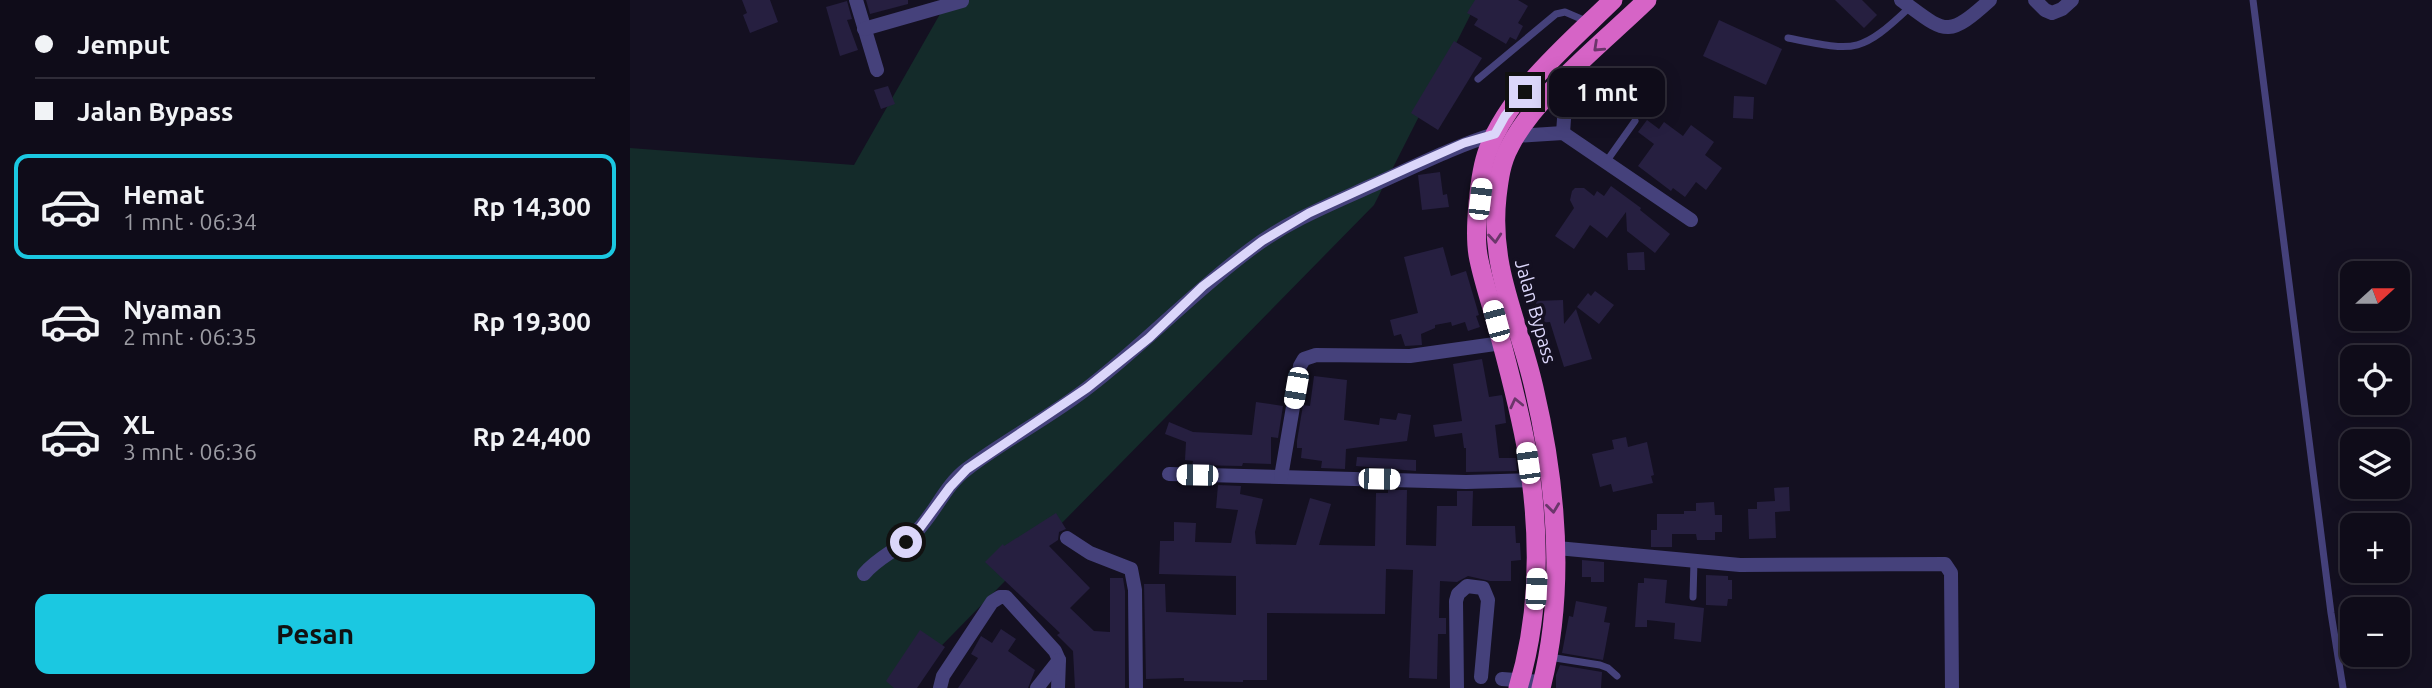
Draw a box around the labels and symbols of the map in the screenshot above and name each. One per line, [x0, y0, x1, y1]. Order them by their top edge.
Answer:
one-way arrow [1593, 39, 1606, 51]
callout: 1 mnt [1550, 68, 1665, 116]
route end [1509, 76, 1541, 108]
car [1468, 177, 1493, 221]
one-way arrow [1487, 233, 1502, 244]
street label: Jalan Bypass [1511, 256, 1561, 366]
north arrow [2340, 261, 2410, 331]
car [1481, 298, 1512, 344]
car [1283, 365, 1310, 411]
one-way arrow [1510, 397, 1524, 409]
car [1515, 441, 1542, 485]
car [1176, 464, 1219, 486]
car [1358, 468, 1401, 490]
one-way arrow [1545, 502, 1560, 514]
route start [890, 526, 922, 558]
car [1525, 567, 1548, 611]

